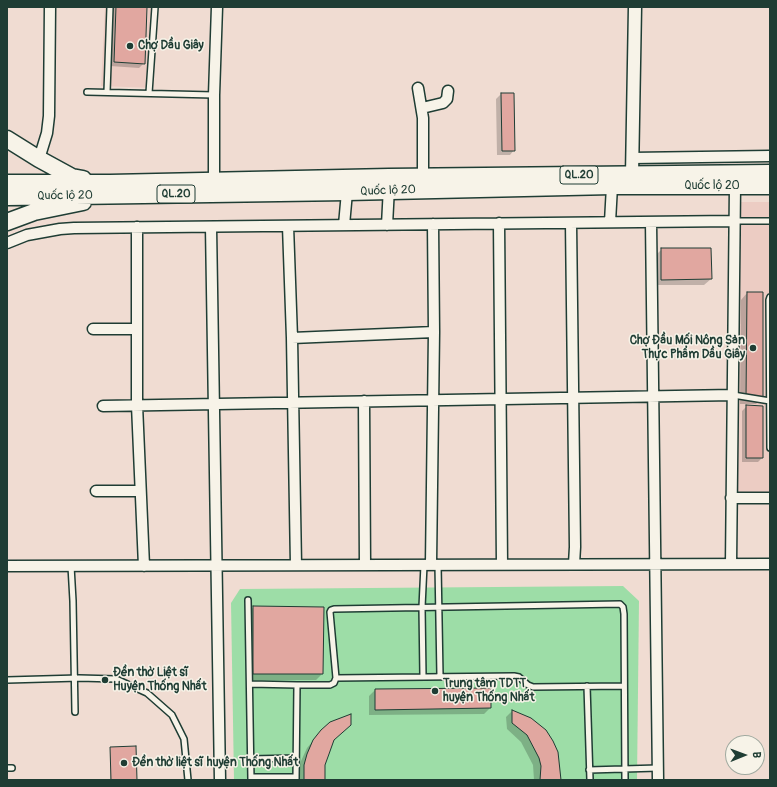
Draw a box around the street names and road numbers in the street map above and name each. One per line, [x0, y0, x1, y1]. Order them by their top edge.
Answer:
road number: QL.20 [560, 166, 598, 184]
street label: Quốc lộ 20 [684, 179, 740, 193]
street label: Quốc lộ 20 [360, 183, 416, 199]
road number: QL.20 [157, 185, 195, 203]
street label: Quốc lộ 20 [37, 188, 93, 204]

